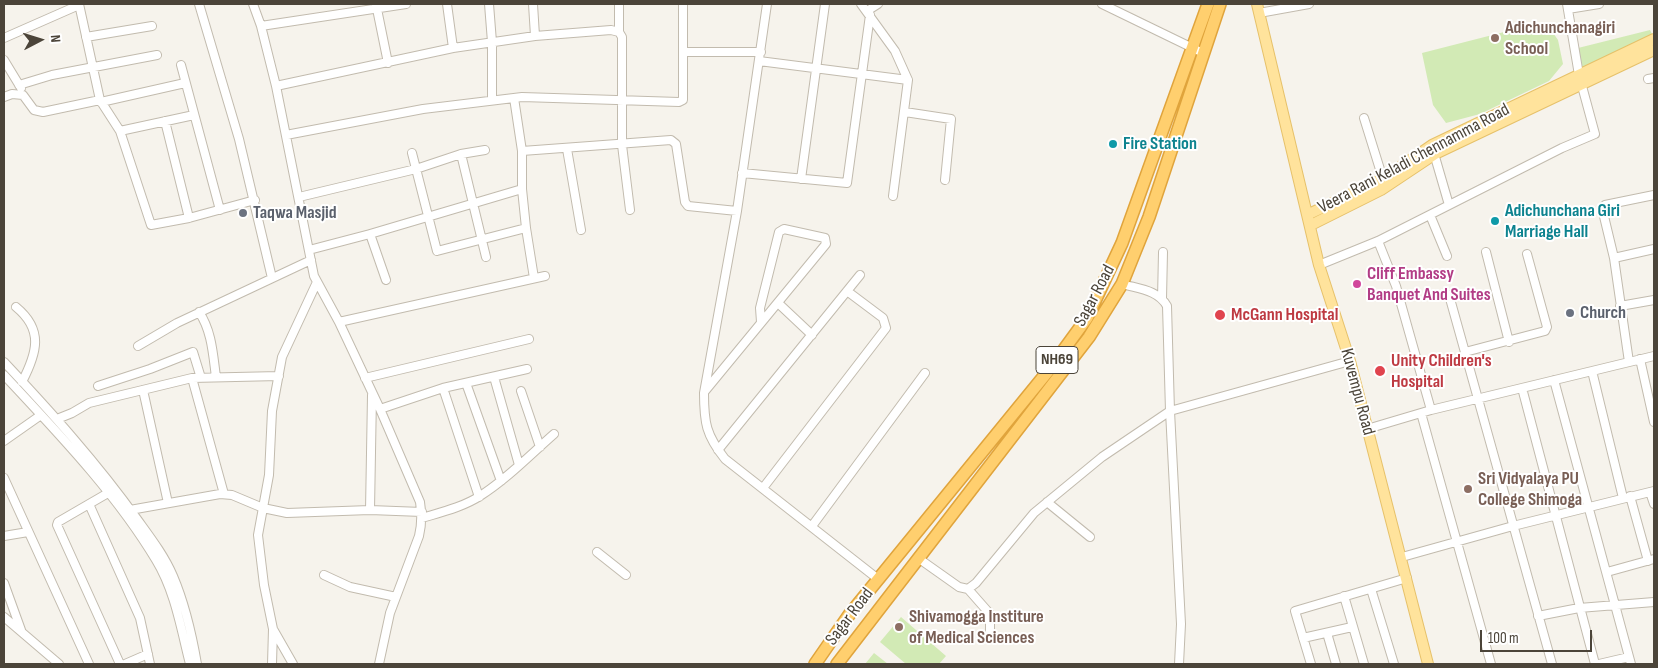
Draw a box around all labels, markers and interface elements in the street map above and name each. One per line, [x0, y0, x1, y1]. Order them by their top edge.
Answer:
north arrow [15, 15, 65, 65]
place label: Adichunchanagiri School [1505, 17, 1615, 59]
marker: Adichunchanagiri School [1489, 32, 1501, 44]
text: N [47, 34, 64, 43]
street label: Veera Rani Keladi Chennamma Road [1315, 99, 1513, 219]
place label: Fire Station [1123, 133, 1197, 155]
marker: Fire Station [1107, 138, 1119, 150]
place label: Adichunchana Giri Marriage Hall [1505, 200, 1620, 242]
place label: Taqwa Masjid [253, 202, 337, 224]
marker: Taqwa Masjid [237, 207, 249, 219]
marker: Adichunchana Giri Marriage Hall [1489, 215, 1501, 227]
street label: Sagar Road [1070, 262, 1120, 330]
place label: Cliff Embassy Banquet And Suites [1367, 263, 1491, 306]
marker: Cliff Embassy Banquet And Suites [1351, 278, 1363, 290]
place label: Church [1580, 302, 1626, 324]
place label: McGann Hospital [1231, 304, 1338, 326]
marker: Church [1564, 307, 1576, 319]
marker: McGann Hospital [1213, 308, 1227, 322]
road number: NH69 [1036, 346, 1078, 374]
street label: Kuvempu Road [1335, 346, 1379, 438]
place label: Unity Children's Hospital [1391, 350, 1492, 392]
marker: Unity Children's Hospital [1373, 364, 1387, 378]
place label: Sri Vidyalaya PU College Shimoga [1478, 468, 1582, 510]
marker: Sri Vidyalaya PU College Shimoga [1462, 483, 1474, 495]
street label: Sagar Road [821, 584, 879, 650]
place label: Shivamogga Institure of Medical Sciences [909, 606, 1044, 649]
scale bar [1483, 620, 1596, 652]
marker: Shivamogga Institure of Medical Sciences [893, 621, 905, 633]
text: 100 m [1488, 629, 1519, 648]

